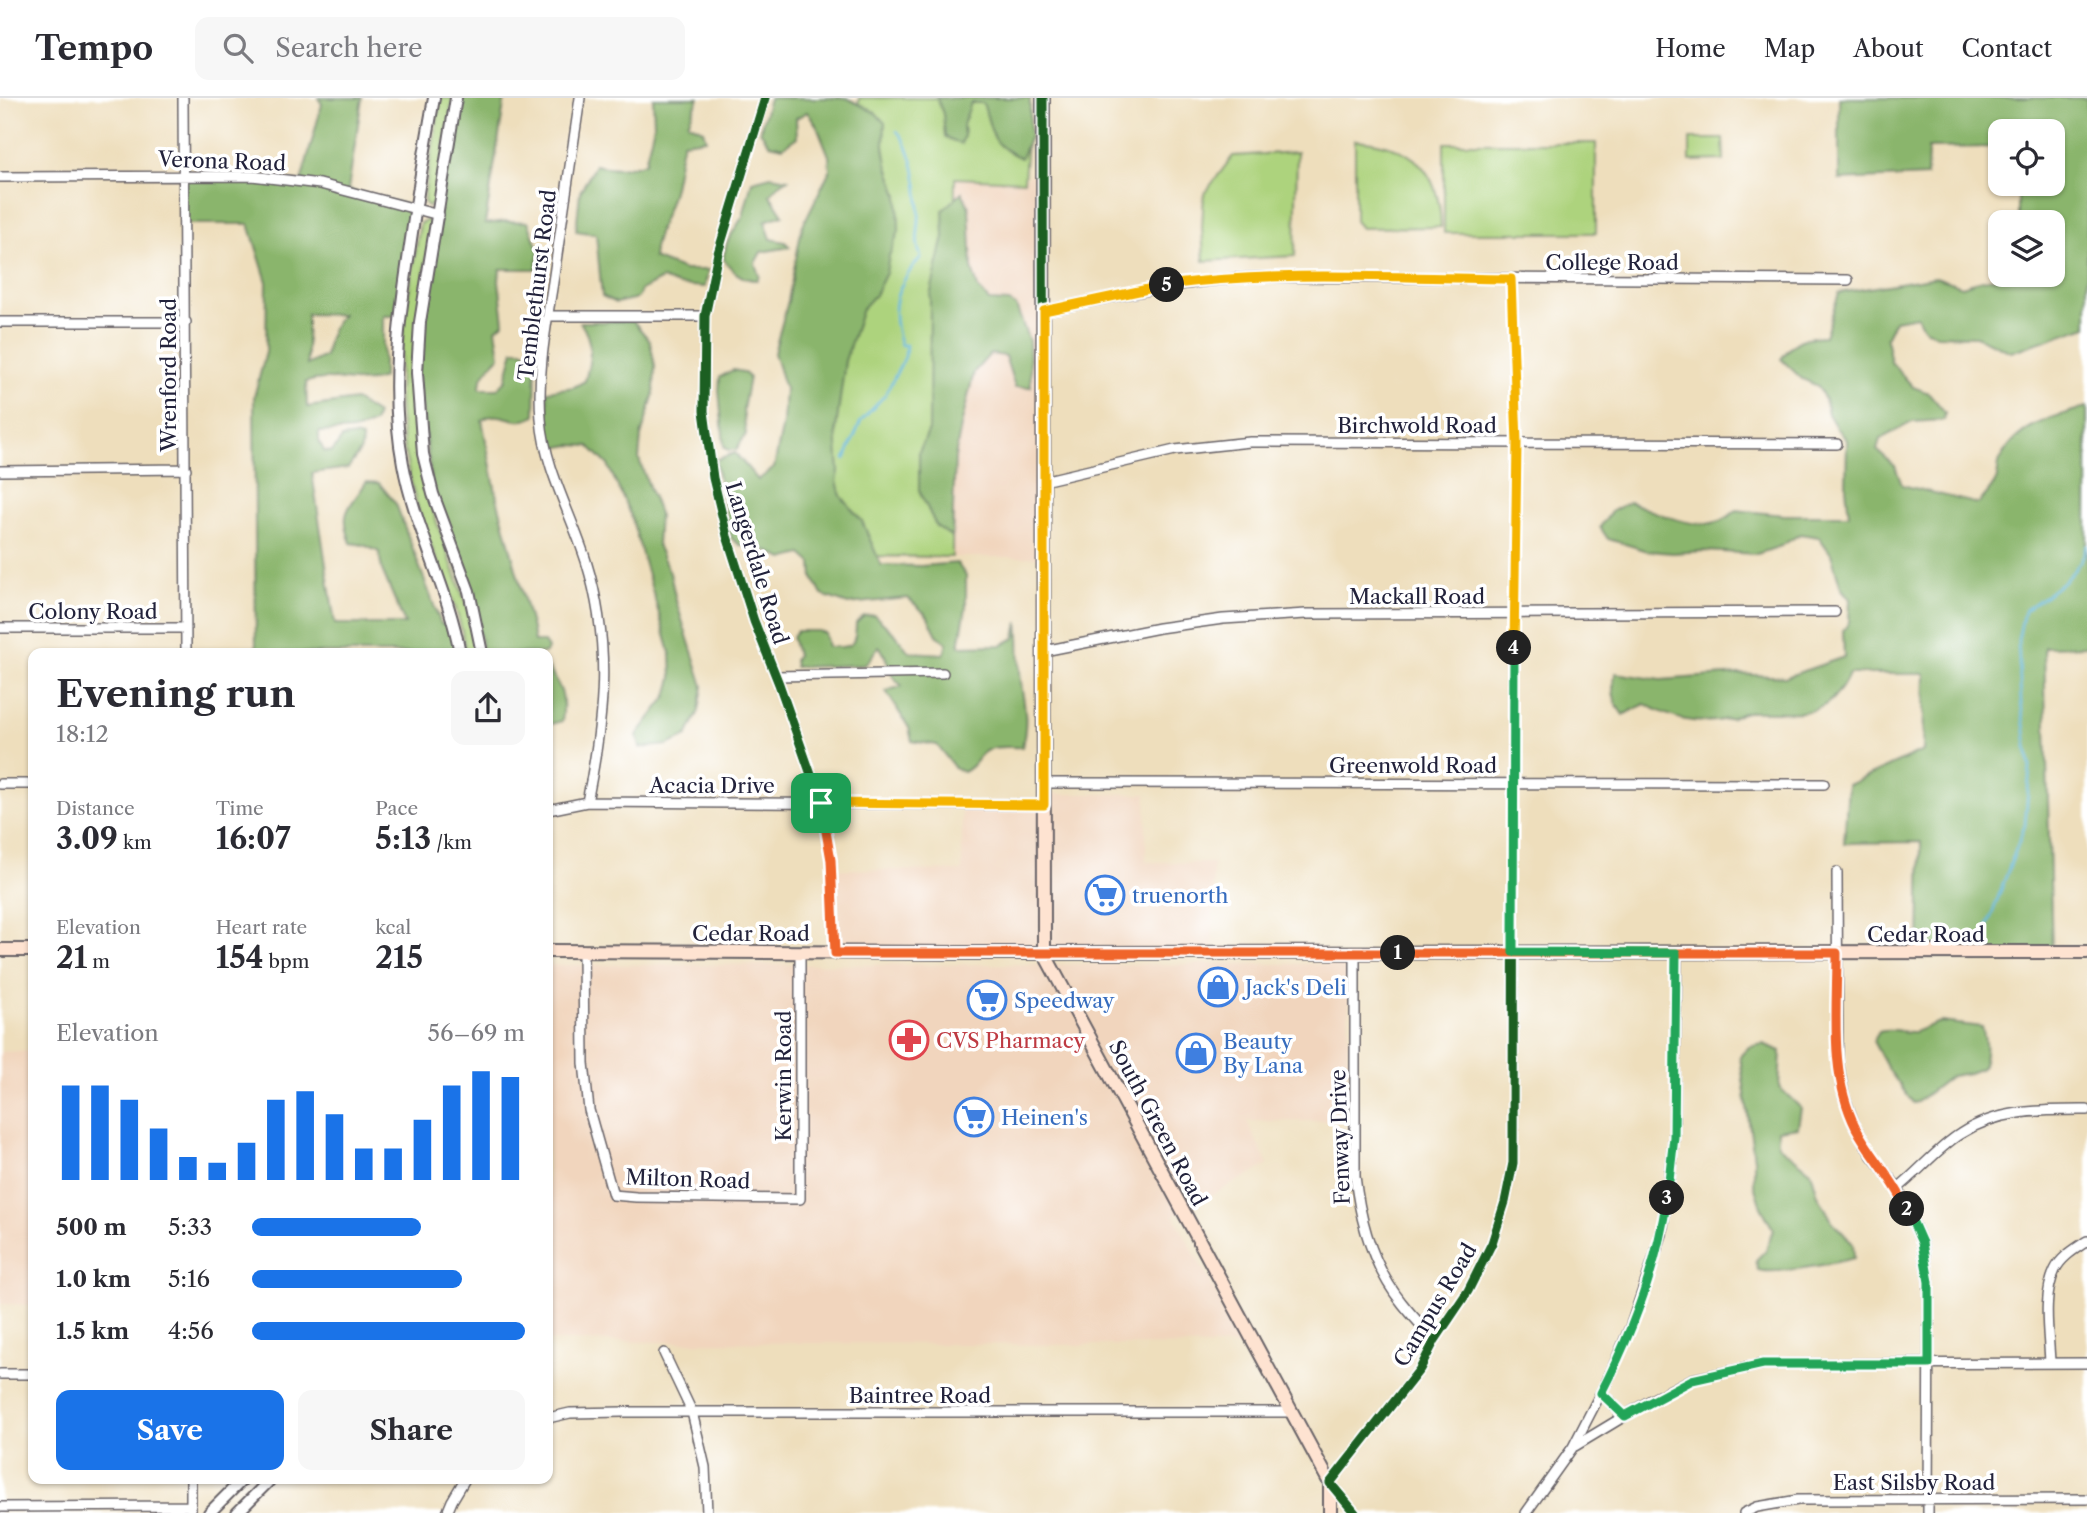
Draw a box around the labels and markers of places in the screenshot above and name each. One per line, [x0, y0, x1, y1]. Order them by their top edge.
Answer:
pin: 5 [1150, 268, 1184, 302]
pin: 4 [1496, 630, 1532, 666]
pin [791, 773, 851, 833]
supermarket icon: truenorth [1084, 874, 1126, 916]
place label: truenorth [1132, 883, 1228, 908]
pin: 1 [1380, 936, 1416, 970]
shop icon: Jack's Deli [1197, 966, 1239, 1008]
place label: Jack's Deli [1242, 975, 1347, 1000]
supermarket icon: Speedway [966, 979, 1008, 1021]
place label: Speedway [1014, 988, 1115, 1013]
pharmacy icon: CVS Pharmacy [888, 1019, 930, 1061]
place label: CVS Pharmacy [936, 1028, 1085, 1053]
place label: Beauty By Lana [1223, 1029, 1304, 1078]
shop icon: Beauty By Lana [1175, 1032, 1217, 1074]
supermarket icon: Heinen's [953, 1096, 995, 1138]
place label: Heinen's [1001, 1105, 1088, 1130]
pin: 3 [1650, 1180, 1684, 1216]
pin: 2 [1890, 1192, 1924, 1226]

